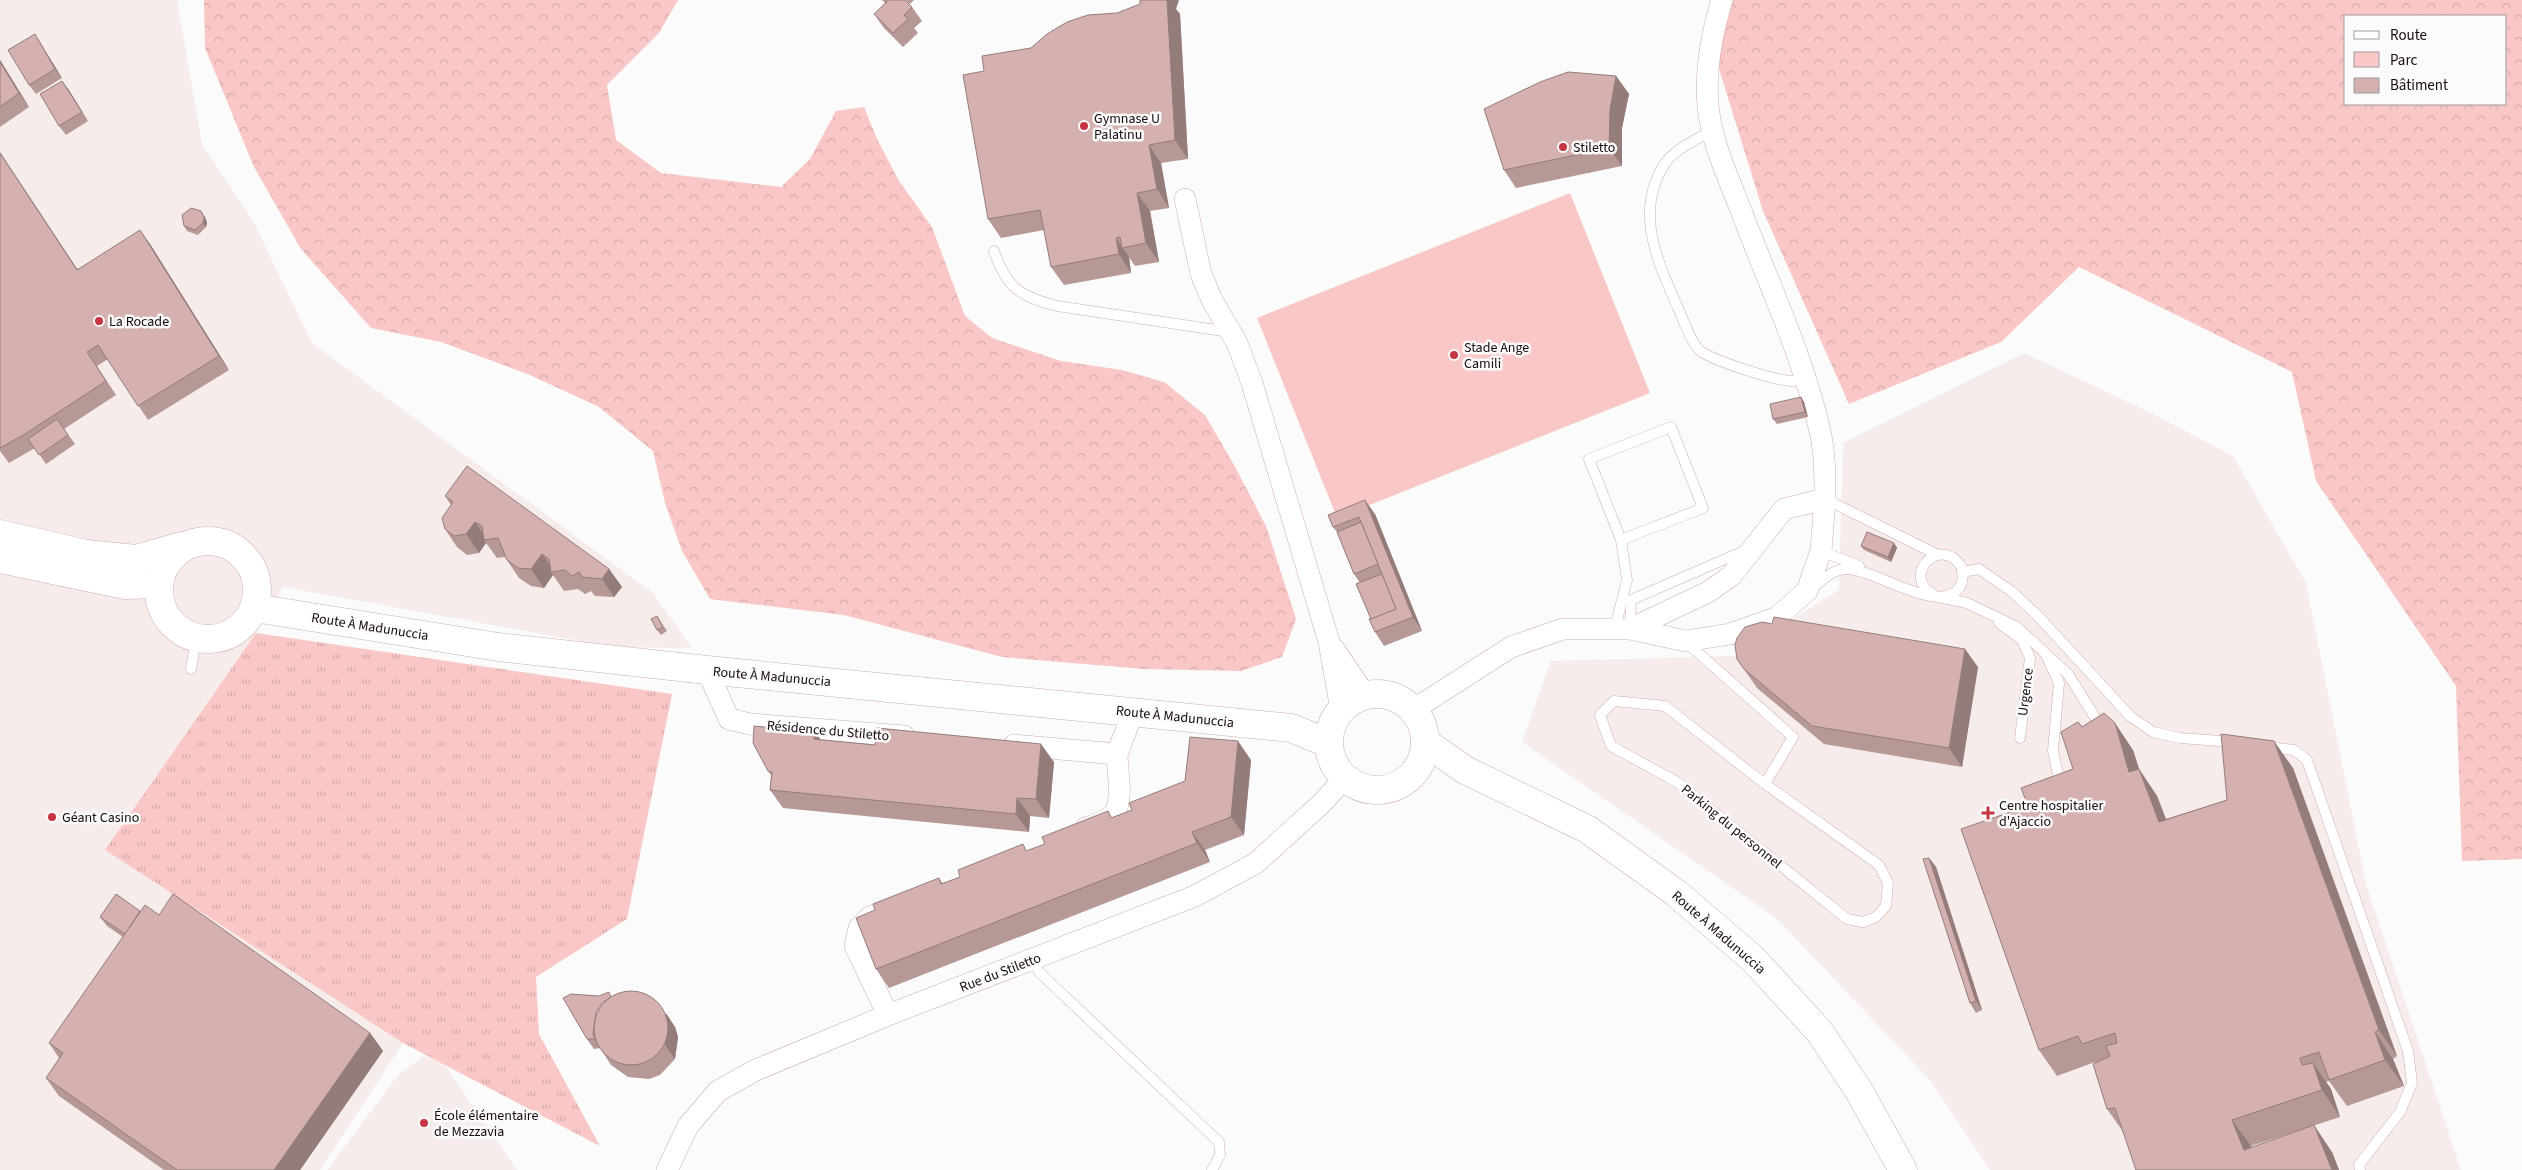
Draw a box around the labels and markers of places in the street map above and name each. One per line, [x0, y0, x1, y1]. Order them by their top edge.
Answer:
place label: Gymnase U Palatinu [1094, 109, 1160, 145]
marker: Gymnase U Palatinu [1078, 120, 1090, 132]
place label: Stiletto [1573, 138, 1615, 158]
marker: Stiletto [1557, 141, 1569, 153]
place label: La Rocade [109, 312, 169, 332]
marker: La Rocade [93, 315, 105, 327]
place label: Stade Ange Camili [1464, 338, 1529, 374]
marker: Stade Ange Camili [1448, 349, 1460, 361]
place label: Centre hospitalier d'Ajaccio [1999, 796, 2103, 832]
marker: Centre hospitalier d'Ajaccio [1981, 806, 1995, 820]
place label: Géant Casino [62, 808, 139, 828]
marker: Géant Casino [46, 811, 58, 823]
place label: École élémentaire de Mezzavia [434, 1106, 539, 1142]
marker: École élémentaire de Mezzavia [418, 1117, 430, 1129]

